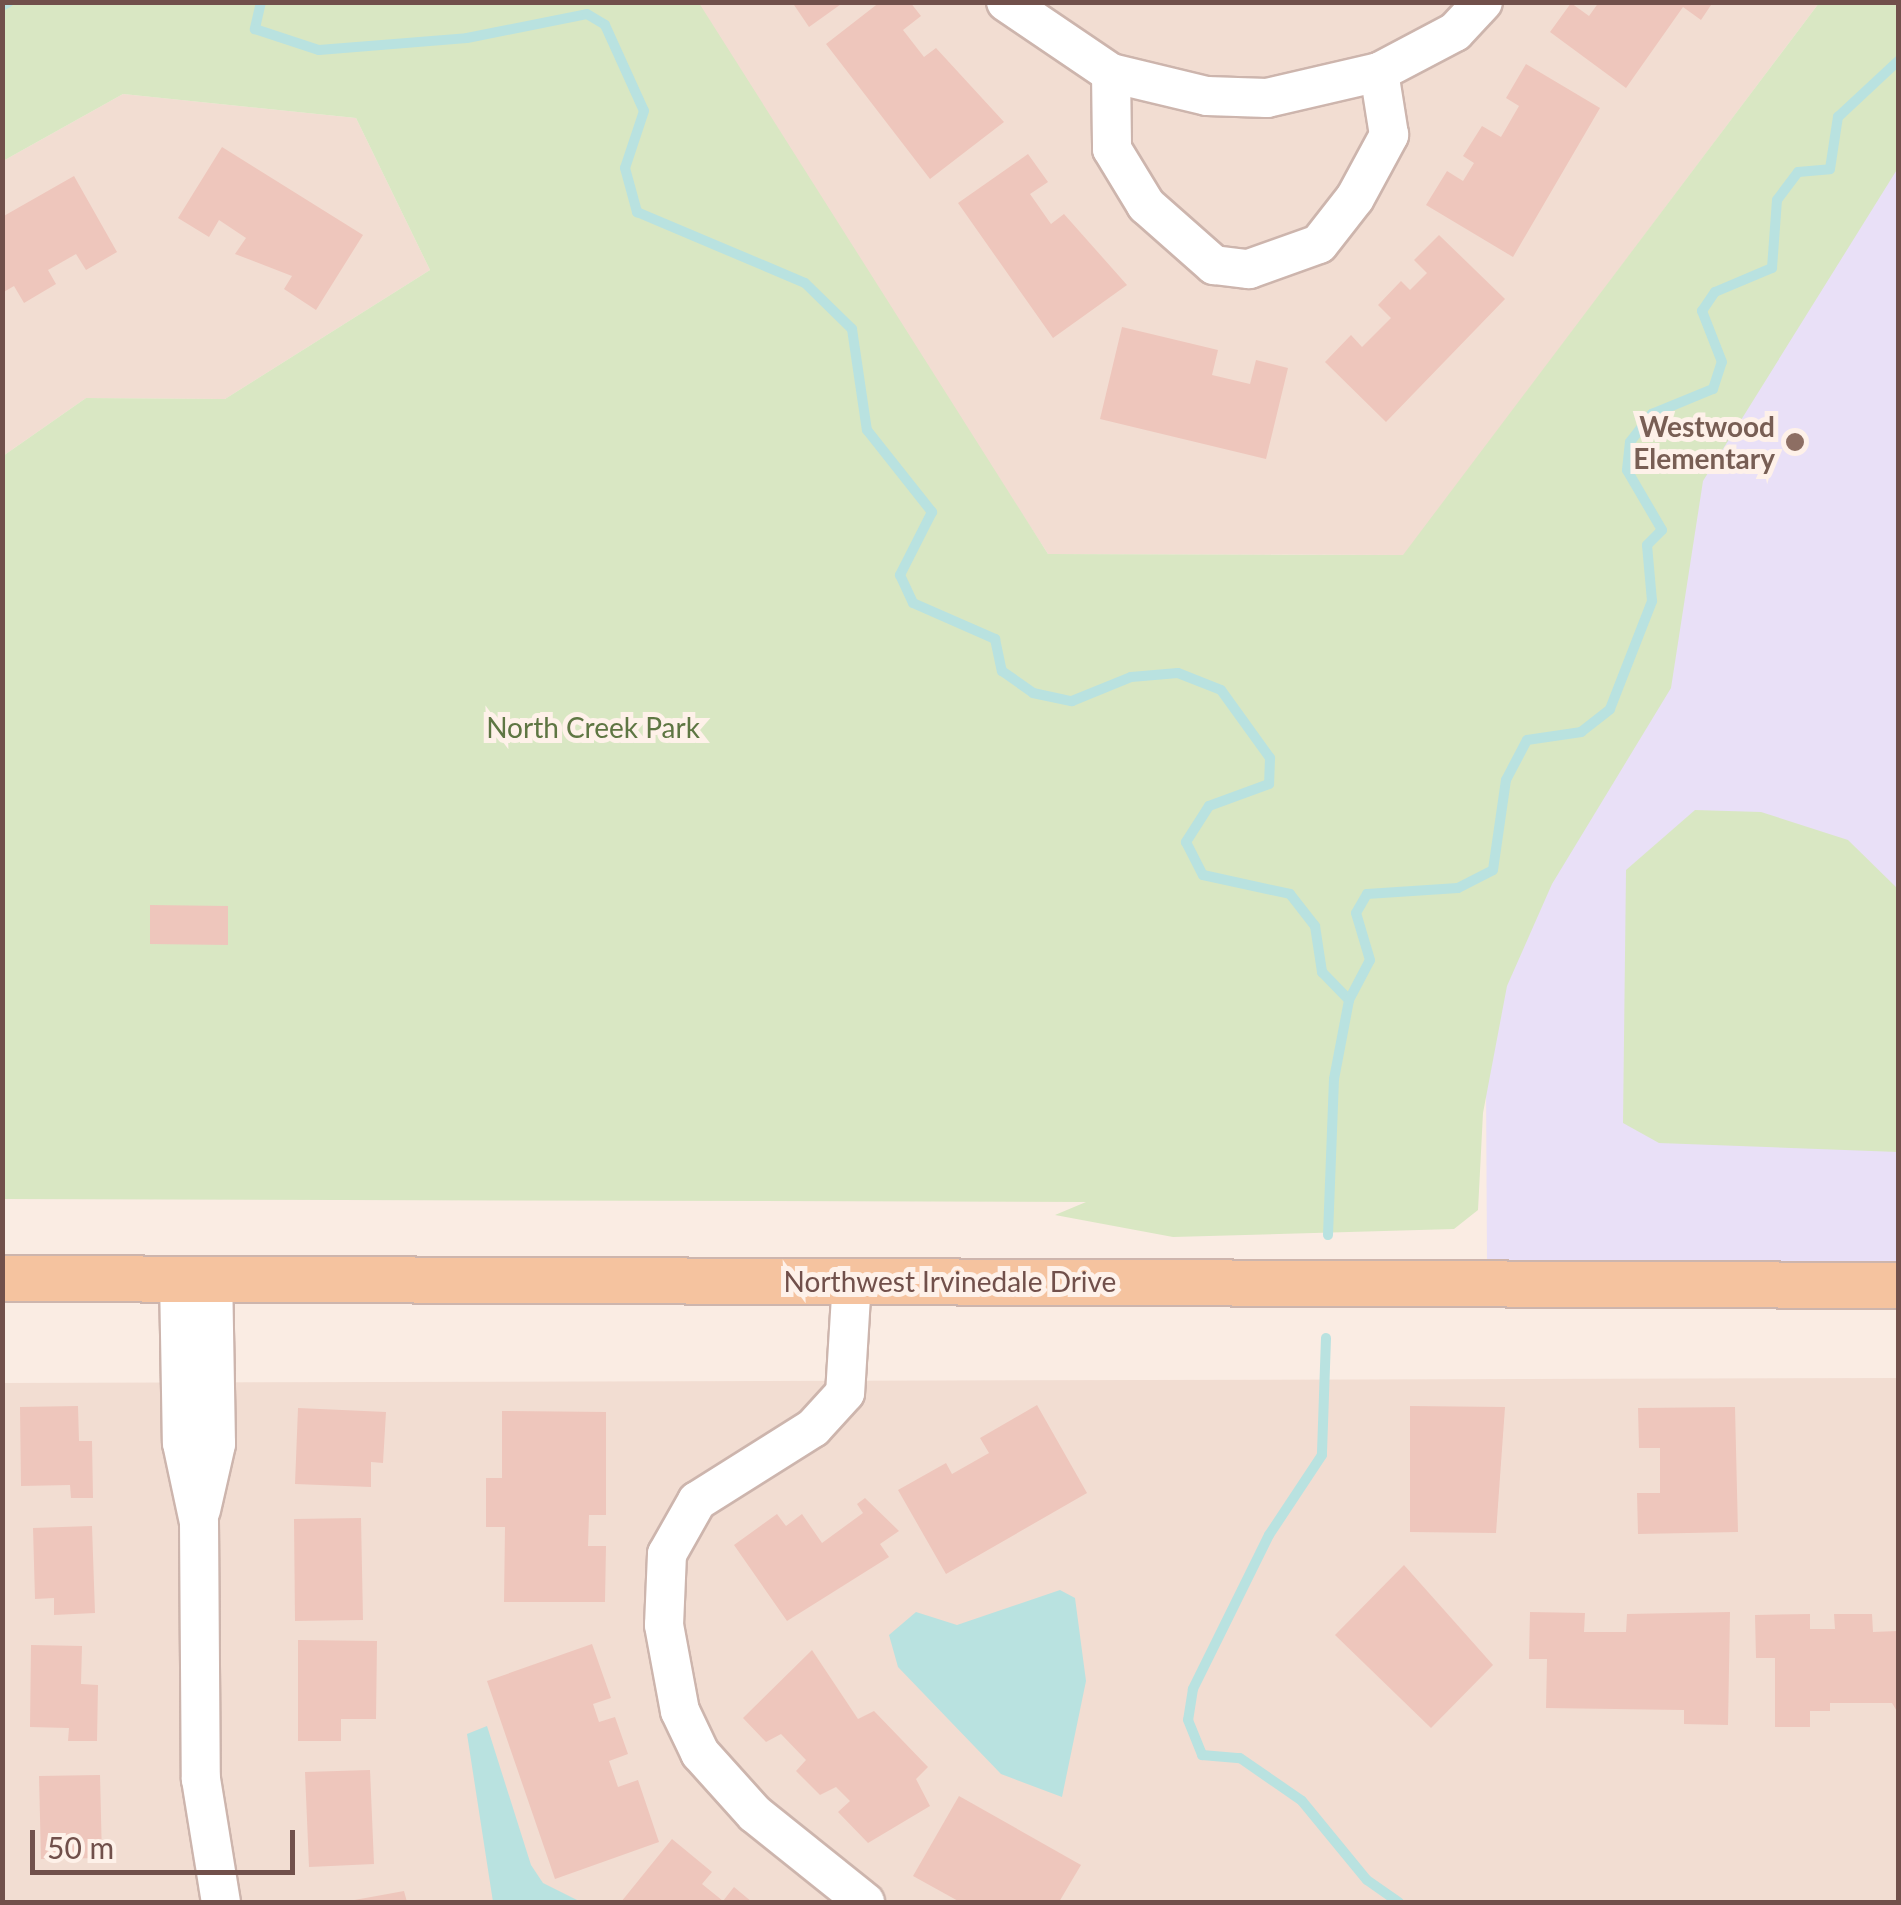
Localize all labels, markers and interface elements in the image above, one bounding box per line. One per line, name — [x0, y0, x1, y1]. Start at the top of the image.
place label: Westwood Elementary — [1633, 409, 1775, 475]
marker: Westwood Elementary — [1784, 431, 1806, 453]
park label: North Creek Park — [486, 710, 700, 744]
street label: Northwest Irvinedale Drive — [784, 1264, 1116, 1298]
scale bar — [35, 1810, 300, 1872]
text: 50 m — [47, 1829, 114, 1865]

